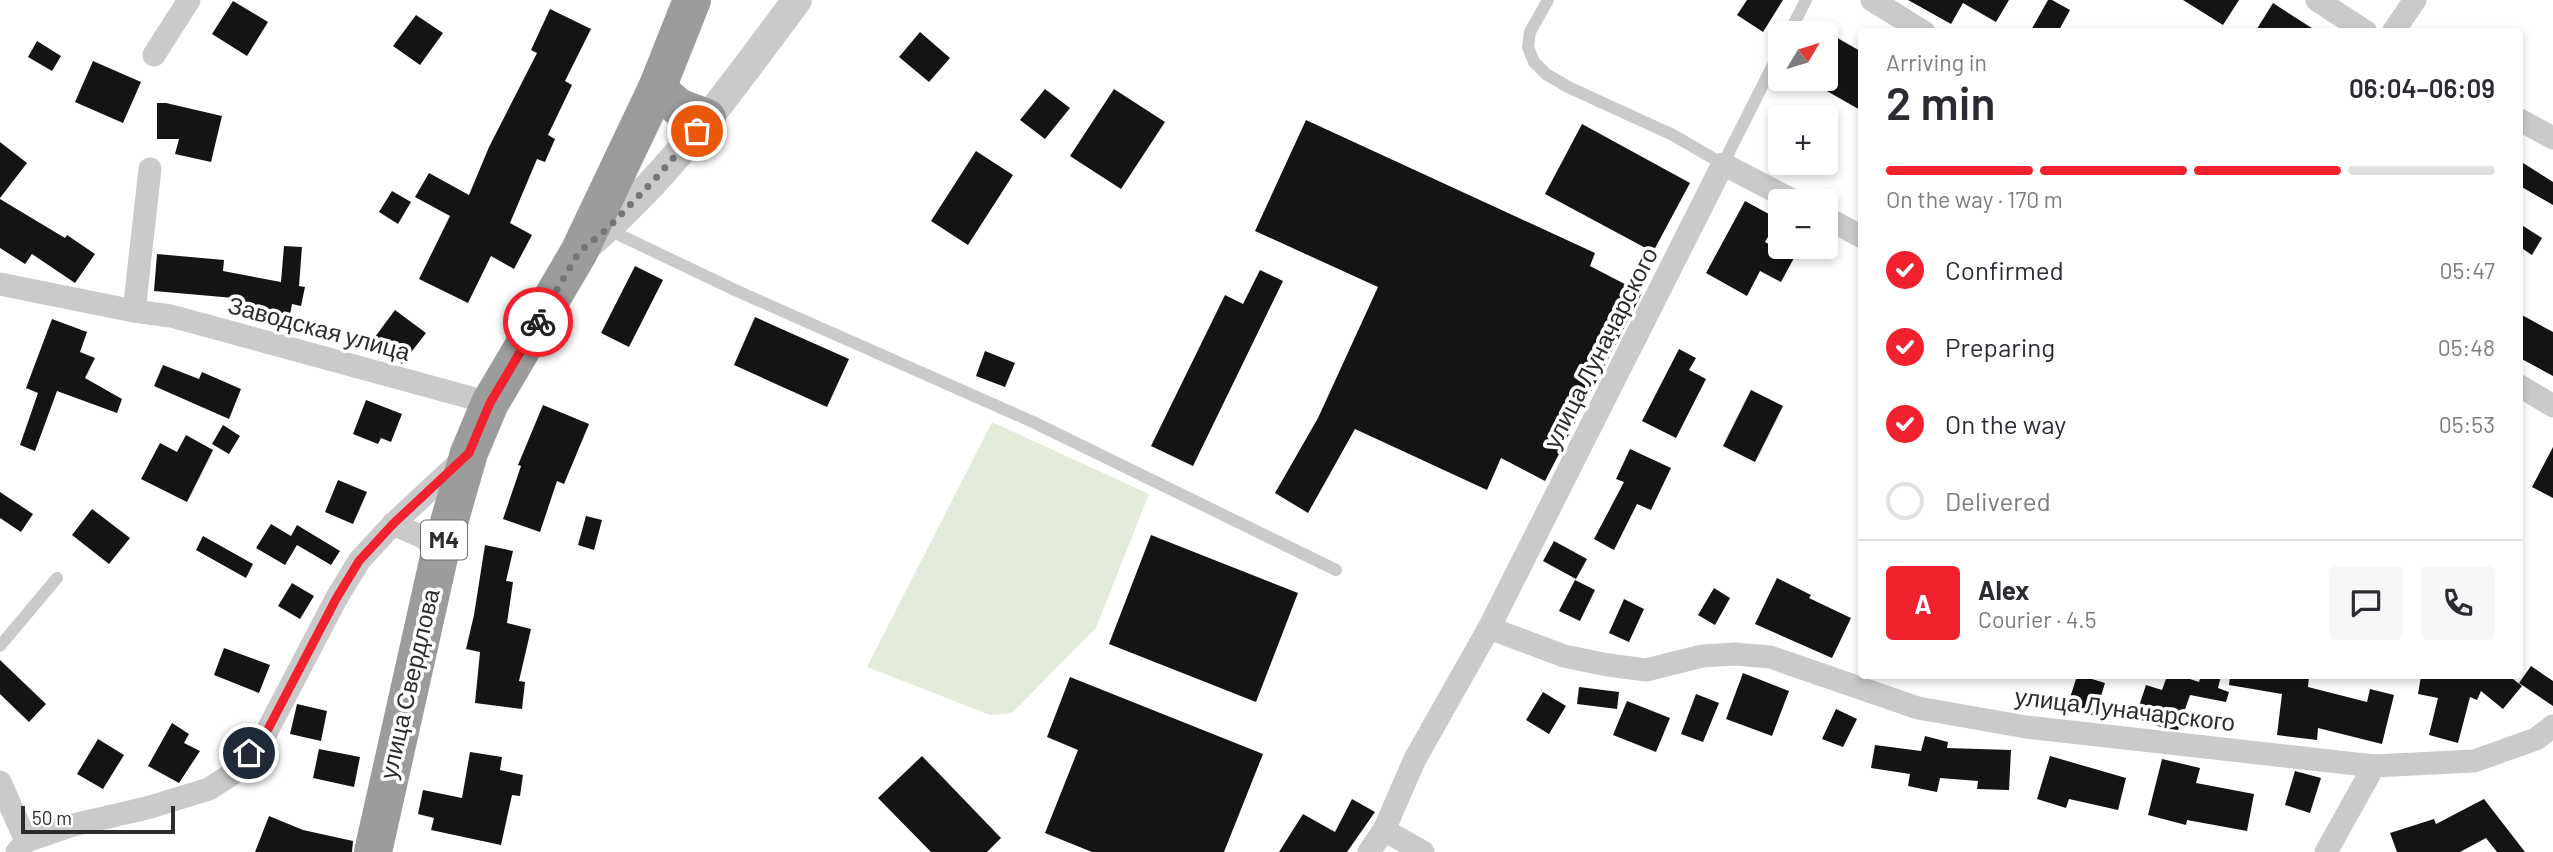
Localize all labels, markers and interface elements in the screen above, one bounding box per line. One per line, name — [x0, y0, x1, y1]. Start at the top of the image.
north arrow — [1768, 21, 1838, 91]
map controls — [1768, 21, 1838, 259]
text: Arriving in — [1886, 48, 1987, 76]
text: 06:04–06:09 — [2349, 72, 2495, 103]
text: 2 min — [1886, 74, 1995, 129]
pin — [667, 101, 727, 161]
button: + — [1768, 105, 1838, 175]
icon: bag — [678, 112, 716, 150]
text: On the way · 170 m — [1886, 185, 2063, 213]
button: − — [1768, 189, 1838, 259]
street label: улица Луначарского — [1536, 242, 1663, 453]
icon: check — [1886, 251, 1924, 289]
text: Confirmed — [1945, 254, 2064, 285]
text: 05:47 — [2440, 256, 2495, 284]
courier — [503, 287, 573, 357]
street label: Заводская улица — [225, 289, 414, 366]
icon: bike — [519, 303, 557, 341]
icon: check — [1886, 328, 1924, 366]
text: Preparing — [1945, 331, 2055, 362]
text: 05:48 — [2438, 333, 2495, 361]
icon: check — [1886, 405, 1924, 443]
text: On the way — [1945, 408, 2066, 439]
text: 05:53 — [2439, 410, 2495, 438]
text: Delivered — [1945, 485, 2051, 516]
road number: M4 — [421, 520, 467, 560]
button: chat — [2329, 566, 2403, 640]
button: phone — [2421, 566, 2495, 640]
text: Alex — [1978, 574, 2029, 605]
street label: улица Свердлова — [373, 585, 445, 782]
text: A — [1914, 588, 1932, 619]
text: Courier · 4.5 — [1978, 605, 2097, 633]
street label: улица Луначарского — [2013, 681, 2237, 736]
pin — [219, 723, 279, 783]
icon: home — [230, 734, 268, 772]
scale bar — [21, 803, 175, 835]
text: 50 m — [32, 806, 72, 829]

